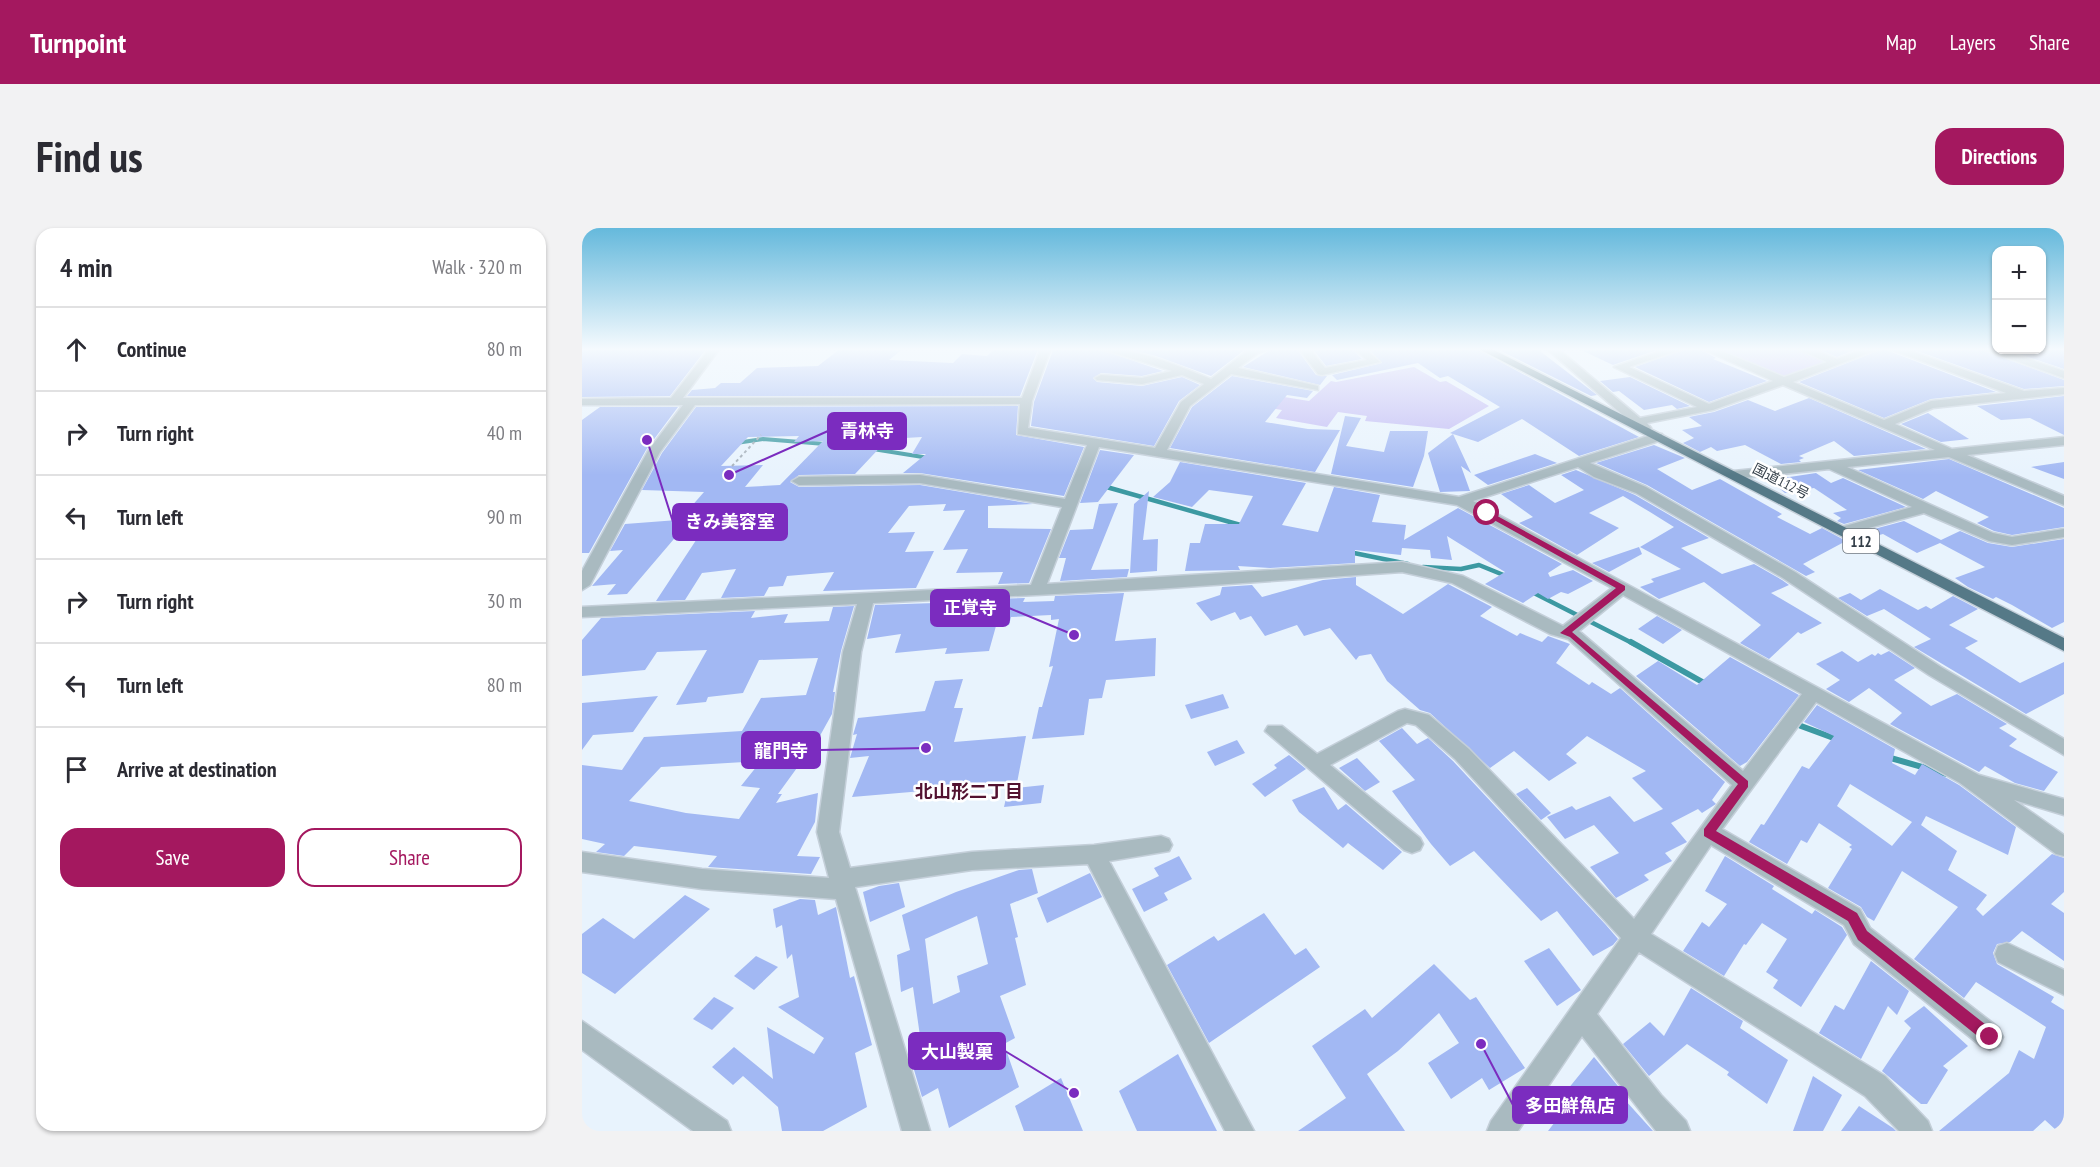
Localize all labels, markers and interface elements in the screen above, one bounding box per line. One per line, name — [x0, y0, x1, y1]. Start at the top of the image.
text: Turnpoint — [30, 24, 126, 61]
text: Map — [1886, 29, 1917, 56]
text: Layers — [1950, 29, 1996, 56]
text: Share — [2029, 29, 2070, 56]
button: Directions — [1935, 128, 2064, 185]
text: Find us — [36, 129, 143, 184]
map controls — [1992, 246, 2046, 354]
button: + — [1992, 246, 2046, 300]
text: 4 min — [60, 251, 113, 284]
text: Walk · 320 m — [432, 254, 522, 280]
button: − — [1992, 300, 2046, 354]
icon: ahead — [60, 333, 93, 366]
text: Continue — [117, 335, 187, 363]
text: 80 m — [487, 336, 522, 362]
callout: 青林寺 — [828, 413, 906, 449]
icon: right — [60, 417, 93, 450]
text: Turn right — [117, 419, 194, 447]
text: 青林寺 — [840, 419, 894, 442]
text: 40 m — [487, 420, 522, 446]
street label: 国道112号 — [1750, 459, 1812, 503]
route start — [1473, 499, 1499, 525]
icon: left — [60, 501, 93, 534]
text: Turn left — [117, 503, 183, 531]
text: 90 m — [487, 504, 522, 530]
callout: きみ美容室 — [673, 504, 787, 540]
text: きみ美容室 — [685, 510, 775, 533]
road number: 112 — [1843, 529, 1879, 553]
icon: right — [60, 585, 93, 618]
text: Turn right — [117, 587, 194, 615]
text: 30 m — [487, 588, 522, 614]
callout: 正覚寺 — [931, 590, 1009, 626]
text: 正覚寺 — [943, 596, 997, 619]
icon: left — [60, 669, 93, 702]
text: Turn left — [117, 671, 183, 699]
text: 80 m — [487, 672, 522, 698]
callout: 龍門寺 — [742, 732, 820, 768]
text: 龍門寺 — [754, 739, 808, 762]
icon: arrive — [60, 753, 93, 786]
text: Arrive at destination — [117, 755, 277, 783]
district label: 北山形二丁目 — [915, 780, 1023, 803]
button: Save — [60, 828, 285, 887]
button: Share — [297, 828, 522, 887]
route end — [1976, 1023, 2002, 1049]
callout: 大山製菓 — [909, 1033, 1005, 1069]
text: 大山製菓 — [921, 1040, 993, 1063]
callout: 多田鮮魚店 — [1513, 1087, 1627, 1123]
text: 多田鮮魚店 — [1525, 1094, 1615, 1117]

